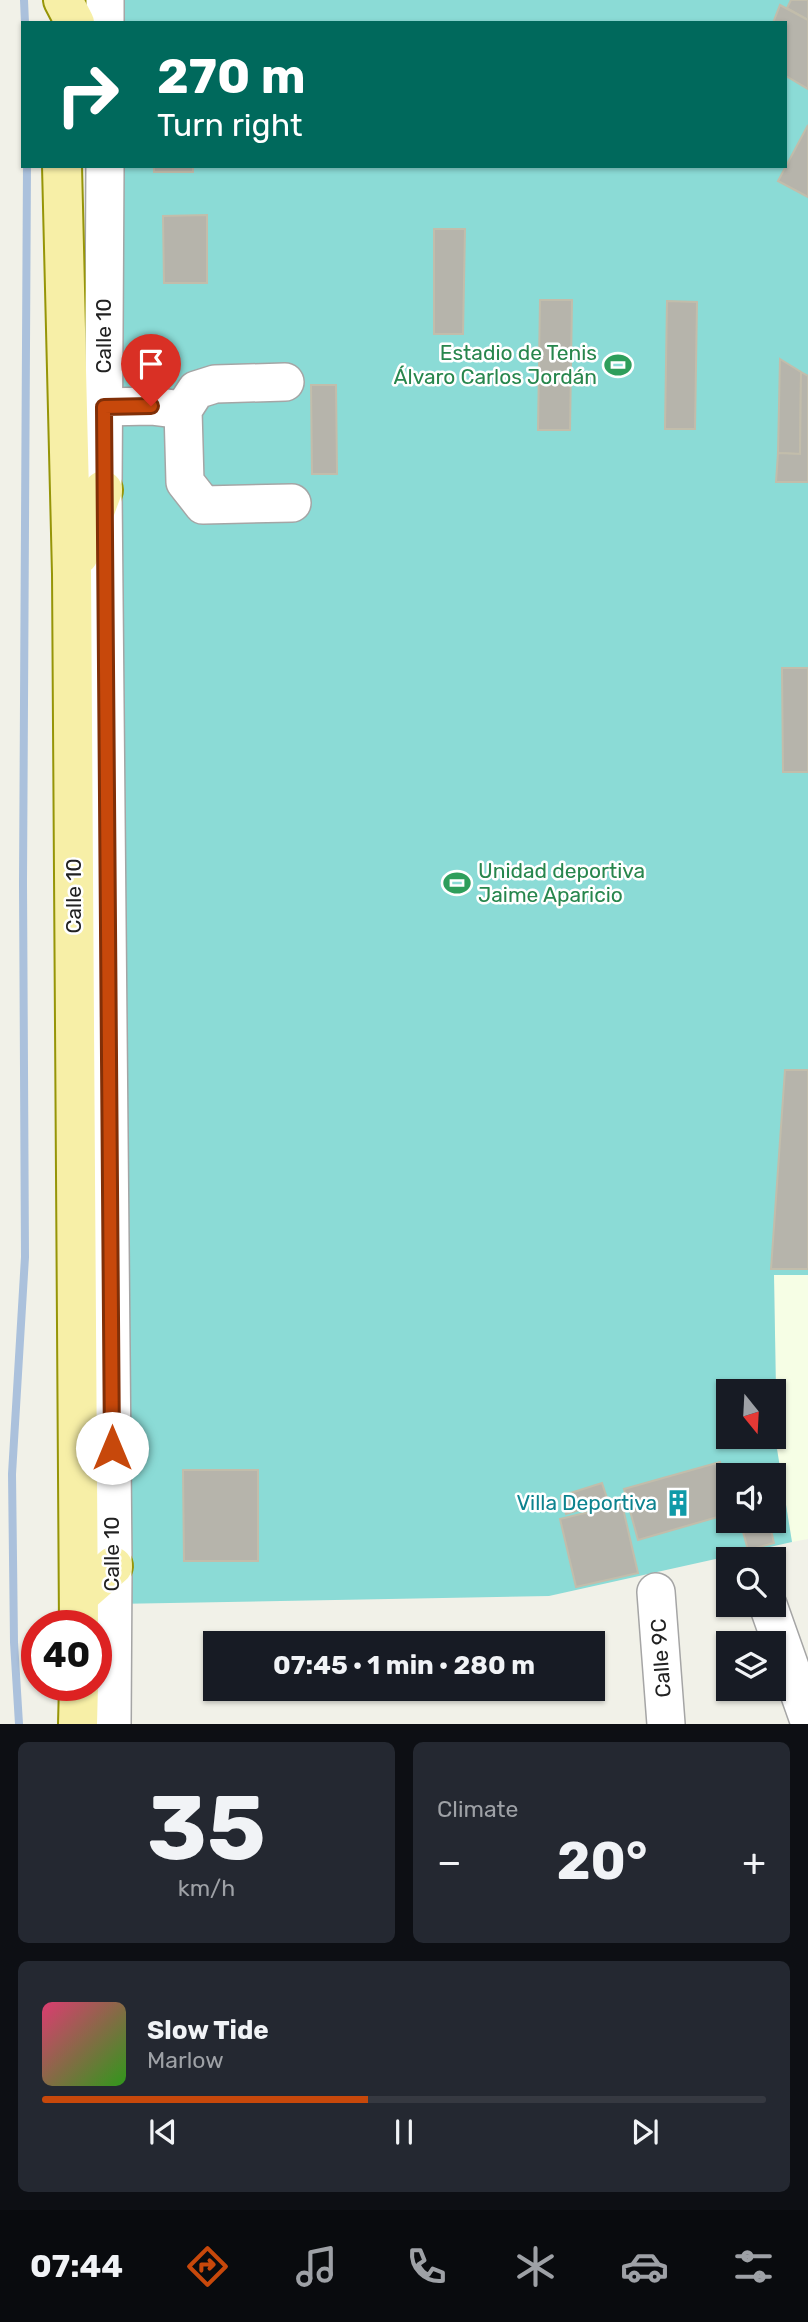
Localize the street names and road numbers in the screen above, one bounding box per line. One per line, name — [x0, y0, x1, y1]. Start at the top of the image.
street label: Calle 10 — [91, 298, 116, 374]
street label: Calle 10 — [61, 858, 86, 934]
street label: Calle 10 — [99, 1516, 124, 1592]
street label: Calle 9C — [645, 1618, 676, 1698]

